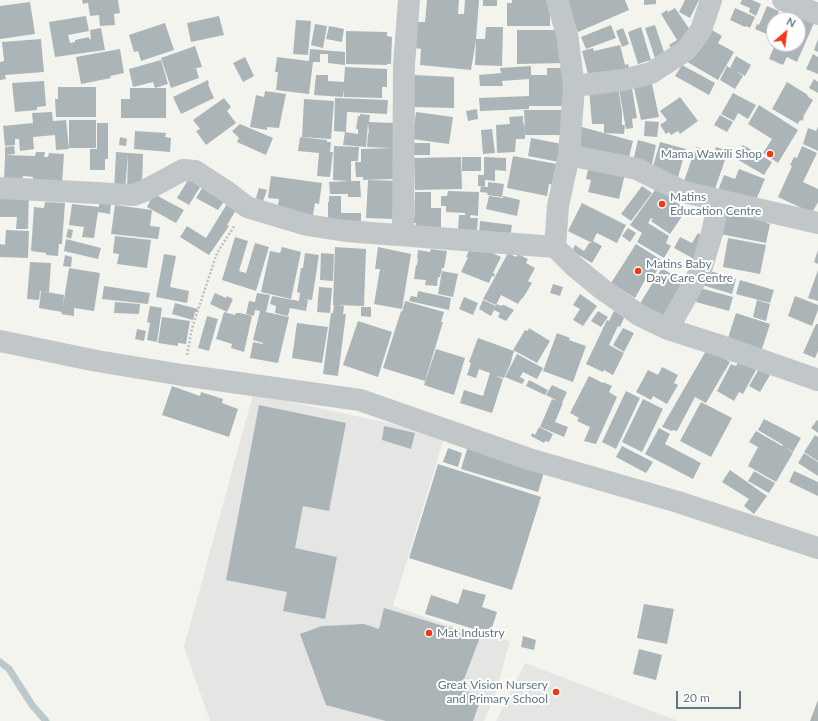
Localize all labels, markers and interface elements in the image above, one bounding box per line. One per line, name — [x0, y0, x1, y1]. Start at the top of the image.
north arrow — [766, 12, 806, 52]
text: N — [785, 14, 798, 30]
place label: Mama Wawili Shop — [661, 147, 762, 161]
marker: Mama Wawili Shop — [765, 149, 775, 159]
place label: Matins Education Centre — [670, 190, 761, 218]
marker: Matins Education Centre — [657, 199, 667, 209]
place label: Matins Baby Day Care Centre — [646, 257, 733, 285]
marker: Matins Baby Day Care Centre — [633, 266, 643, 276]
place label: Mat Industry — [437, 626, 505, 640]
marker: Mat Industry — [424, 628, 434, 638]
place label: Great Vision Nursery and Primary School — [438, 678, 548, 706]
scale bar — [678, 683, 743, 709]
marker: Great Vision Nursery and Primary School — [551, 687, 561, 697]
text: 20 m — [683, 690, 710, 705]

